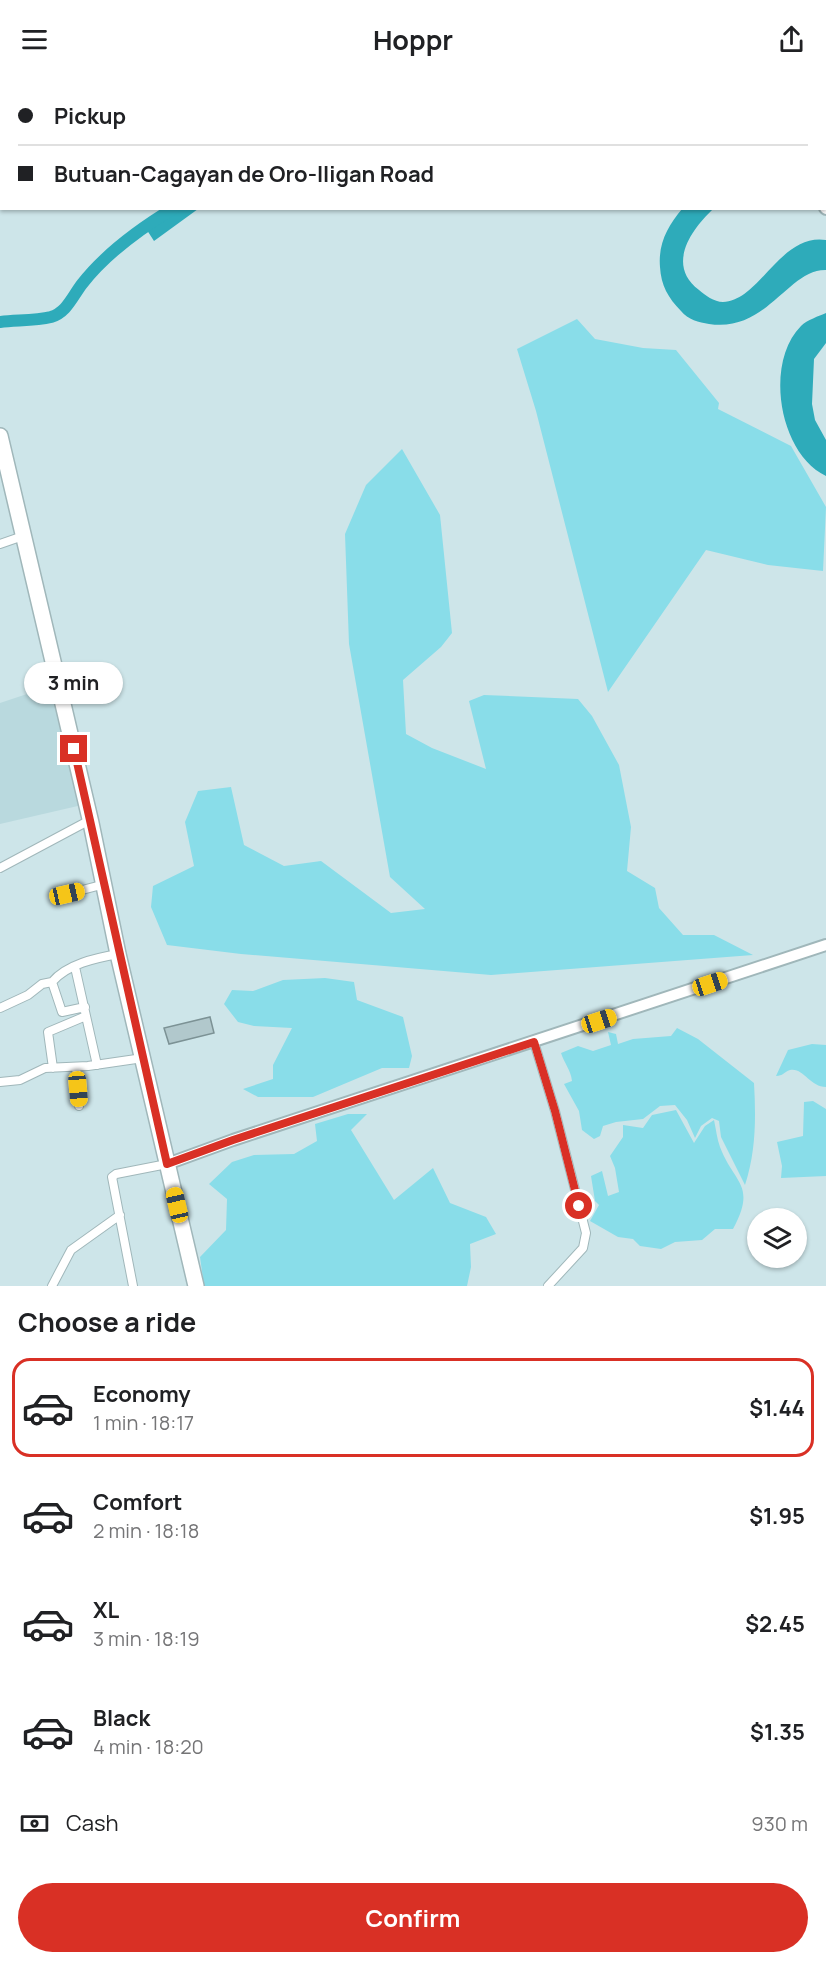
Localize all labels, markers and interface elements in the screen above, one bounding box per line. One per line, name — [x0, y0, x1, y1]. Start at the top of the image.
text: Hoppr — [373, 21, 453, 58]
icon: menu — [18, 23, 51, 56]
icon: share — [775, 23, 808, 56]
text: Pickup — [54, 101, 126, 131]
text: Butuan-Cagayan de Oro-Iligan Road — [54, 159, 434, 189]
callout: 3 min — [25, 662, 124, 704]
text: 3 min — [48, 669, 99, 696]
route end — [60, 735, 87, 762]
car — [47, 881, 87, 907]
car — [690, 970, 730, 998]
car — [579, 1007, 619, 1035]
car — [67, 1070, 89, 1108]
car — [164, 1185, 190, 1225]
route start — [565, 1192, 592, 1219]
map controls — [747, 1208, 807, 1268]
button: layers — [747, 1208, 807, 1268]
text: Choose a ride — [18, 1303, 196, 1340]
text: Economy — [93, 1379, 191, 1409]
icon: car — [21, 1381, 75, 1435]
text: $1.44 — [749, 1393, 805, 1423]
text: 1 min · 18:17 — [93, 1409, 194, 1436]
text: Comfort — [93, 1487, 182, 1517]
icon: car — [21, 1489, 75, 1543]
text: $1.95 — [749, 1501, 805, 1531]
text: 2 min · 18:18 — [93, 1517, 199, 1544]
text: XL — [93, 1595, 119, 1625]
icon: car — [21, 1597, 75, 1651]
text: $2.45 — [745, 1609, 805, 1639]
text: 3 min · 18:19 — [93, 1625, 200, 1652]
text: Black — [93, 1703, 150, 1733]
icon: car — [21, 1705, 75, 1759]
text: $1.35 — [750, 1717, 805, 1747]
text: 4 min · 18:20 — [93, 1733, 204, 1760]
icon: cash — [18, 1807, 51, 1840]
text: Cash — [66, 1808, 119, 1838]
text: 930 m — [751, 1810, 808, 1837]
button: Confirm — [18, 1883, 808, 1952]

